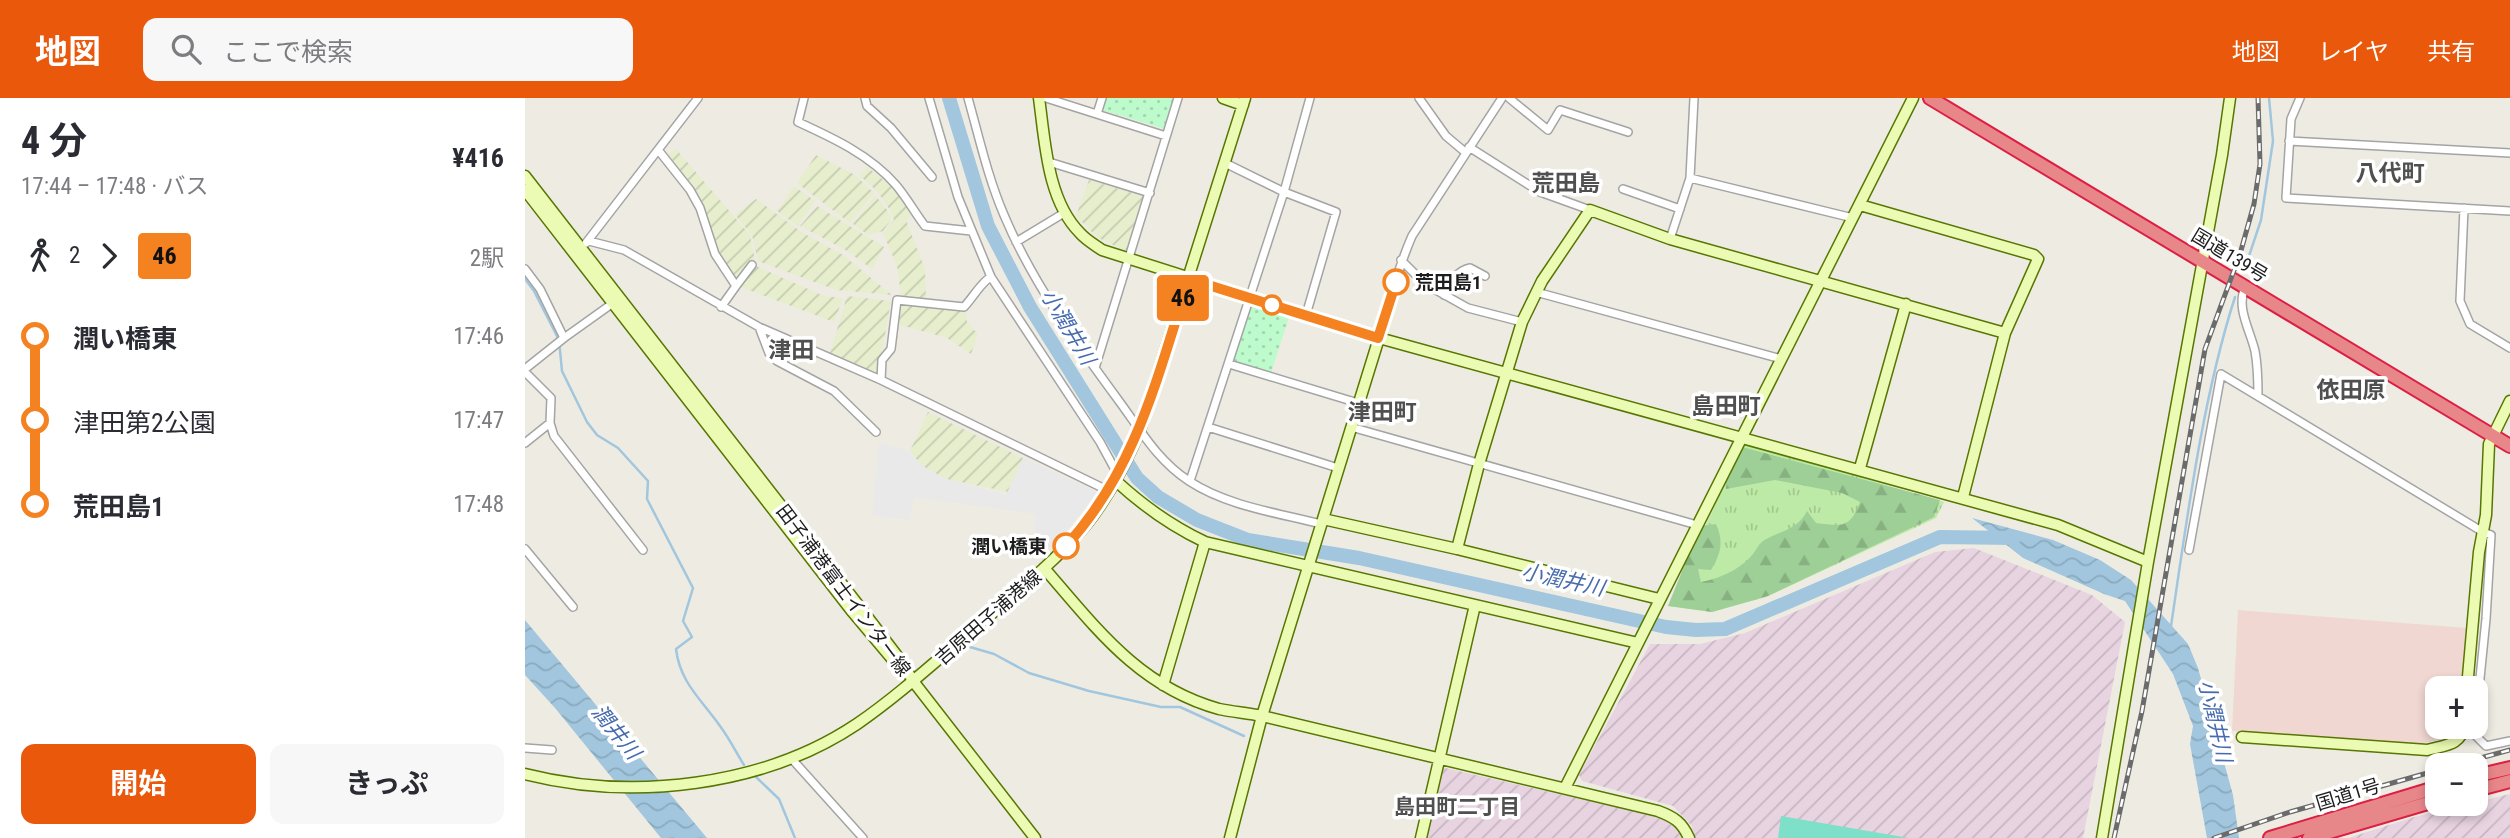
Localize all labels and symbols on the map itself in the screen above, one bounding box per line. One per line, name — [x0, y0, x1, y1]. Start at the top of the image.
district label: 八代町 — [2356, 160, 2425, 187]
district label: 荒田島 — [1532, 170, 1601, 197]
street label: 国道139号 — [2187, 224, 2272, 287]
marker: 荒田島1 — [1383, 269, 1409, 295]
place label: 荒田島1 — [1415, 271, 1482, 294]
line badge: 46 — [1151, 275, 1215, 321]
water label: 小潤井川 — [1036, 285, 1101, 371]
unlabelled marker — [1262, 295, 1282, 315]
district label: 津田 — [768, 337, 814, 364]
district label: 依田原 — [2317, 377, 2386, 404]
district label: 島田町 — [1692, 393, 1761, 420]
district label: 津田町 — [1348, 399, 1417, 426]
street label: 田子浦港富士インター線 — [772, 500, 916, 681]
marker: 潤い橋東 — [1053, 533, 1079, 559]
place label: 潤い橋東 — [971, 535, 1047, 558]
water label: 小潤井川 — [1519, 560, 1609, 601]
street label: 吉原田子浦港線 — [931, 565, 1046, 670]
water label: 小潤井川 — [2194, 677, 2237, 767]
water label: 潤井川 — [587, 700, 646, 766]
street label: 国道1号 — [2313, 774, 2383, 815]
district label: 島田町二丁目 — [1394, 795, 1520, 819]

